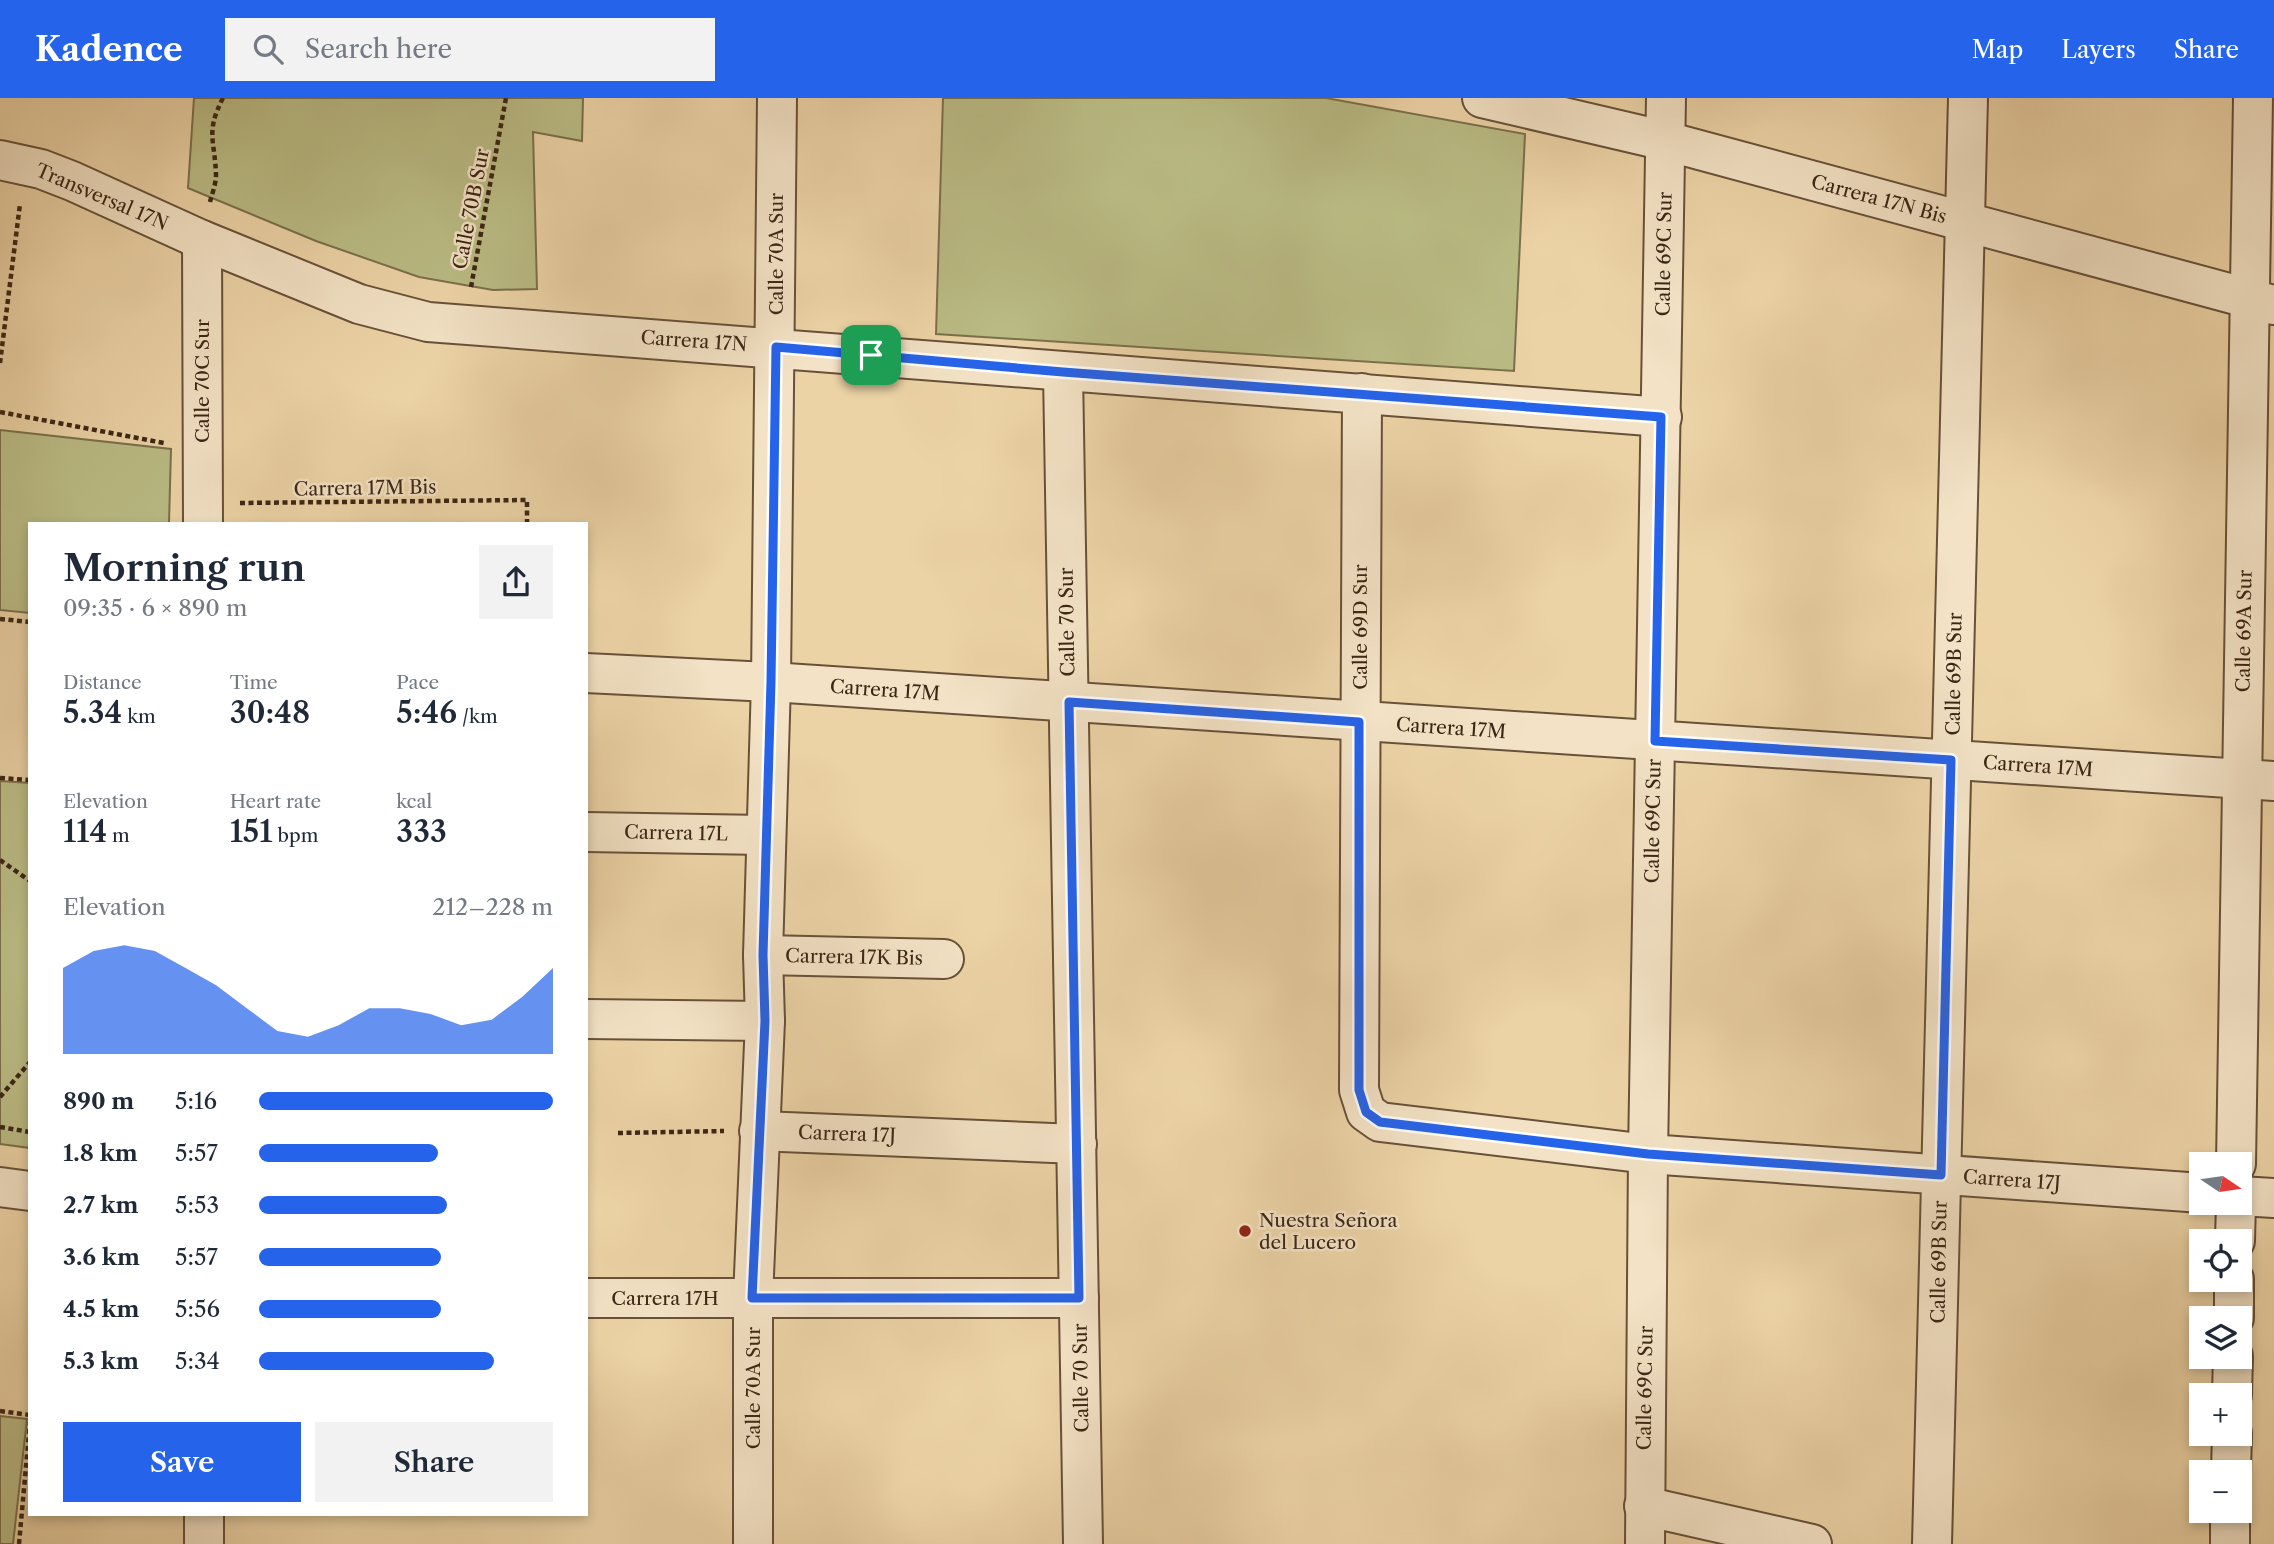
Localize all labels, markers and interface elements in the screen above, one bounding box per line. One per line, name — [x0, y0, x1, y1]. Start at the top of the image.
search box — [225, 18, 715, 81]
text: Kadence — [35, 29, 183, 70]
icon: search — [249, 30, 287, 68]
text: Search here — [305, 33, 452, 65]
text: Map — [1972, 35, 2023, 64]
text: Layers — [2061, 35, 2136, 64]
text: Share — [2174, 35, 2239, 64]
street label: Calle 70B Sur — [448, 147, 494, 271]
street label: Transversal 17N — [32, 159, 172, 235]
street label: Carrera 17N Bis — [1809, 170, 1949, 228]
street label: Calle 69C Sur — [1651, 191, 1677, 317]
street label: Calle 70A Sur — [765, 193, 788, 315]
street label: Calle 70C Sur — [191, 319, 214, 443]
pin — [841, 325, 901, 385]
street label: Carrera 17N — [640, 326, 748, 356]
icon: arrive — [852, 336, 890, 374]
street label: Carrera 17M Bis — [293, 475, 437, 501]
text: Morning run — [63, 544, 306, 591]
button: share — [479, 545, 553, 619]
street label: Calle 69D Sur — [1349, 564, 1372, 690]
street label: Calle 70 Sur — [1055, 567, 1079, 677]
street label: Calle 69A Sur — [2231, 569, 2257, 693]
text: 09:35 · 6 × 890 m — [63, 594, 248, 622]
street label: Calle 69B Sur — [1941, 612, 1967, 736]
text: Distance — [63, 671, 142, 694]
text: Time — [230, 671, 278, 694]
text: Pace — [396, 671, 439, 694]
street label: Carrera 17M — [829, 675, 941, 705]
text: 5.34 — [63, 694, 122, 731]
text: 30:48 — [230, 694, 310, 731]
text: 5:46 — [396, 694, 457, 731]
text: km — [122, 705, 156, 728]
text: /km — [457, 705, 498, 728]
street label: Carrera 17M — [1395, 713, 1507, 743]
street label: Carrera 17M — [1982, 751, 2094, 781]
street label: Calle 69C Sur — [1640, 758, 1666, 884]
text: Elevation — [63, 790, 148, 813]
text: Heart rate — [230, 790, 321, 813]
text: kcal — [396, 790, 432, 813]
text: 114 — [63, 813, 107, 850]
text: 151 — [230, 813, 273, 850]
text: 333 — [396, 813, 447, 850]
street label: Carrera 17L — [624, 821, 729, 845]
text: m — [107, 824, 130, 847]
text: bpm — [273, 824, 318, 847]
text: Elevation — [63, 893, 166, 921]
text: 212–228 m — [432, 893, 553, 921]
street label: Carrera 17K Bis — [785, 944, 923, 970]
text: 890 m — [63, 1087, 134, 1115]
text: 5:16 — [175, 1087, 217, 1115]
street label: Carrera 17J — [798, 1121, 896, 1147]
text: 1.8 km — [63, 1139, 138, 1167]
text: 5:57 — [175, 1139, 218, 1167]
north arrow — [2189, 1152, 2252, 1214]
map controls — [2189, 1152, 2252, 1523]
street label: Carrera 17J — [1962, 1165, 2062, 1195]
text: 2.7 km — [63, 1191, 139, 1219]
text: 5:53 — [175, 1191, 219, 1219]
street label: Calle 69B Sur — [1926, 1200, 1952, 1324]
place label: Nuestra Señora del Lucero — [1259, 1209, 1398, 1254]
marker: Nuestra Señora del Lucero — [1237, 1223, 1253, 1239]
button: locate — [2189, 1229, 2252, 1292]
text: 3.6 km — [63, 1243, 140, 1271]
text: 5:57 — [175, 1243, 218, 1271]
street label: Carrera 17H — [611, 1287, 719, 1310]
text: 4.5 km — [63, 1295, 140, 1323]
text: 5:56 — [175, 1295, 220, 1323]
button: layers — [2189, 1306, 2252, 1369]
street label: Calle 70 Sur — [1069, 1323, 1093, 1433]
street label: Calle 69C Sur — [1632, 1325, 1658, 1451]
street label: Calle 70A Sur — [742, 1327, 765, 1449]
text: 5.3 km — [63, 1347, 139, 1375]
text: 5:34 — [175, 1347, 220, 1375]
button: + — [2189, 1383, 2252, 1446]
button: Save — [63, 1422, 301, 1502]
button: Share — [315, 1422, 553, 1502]
button: − — [2189, 1460, 2252, 1523]

